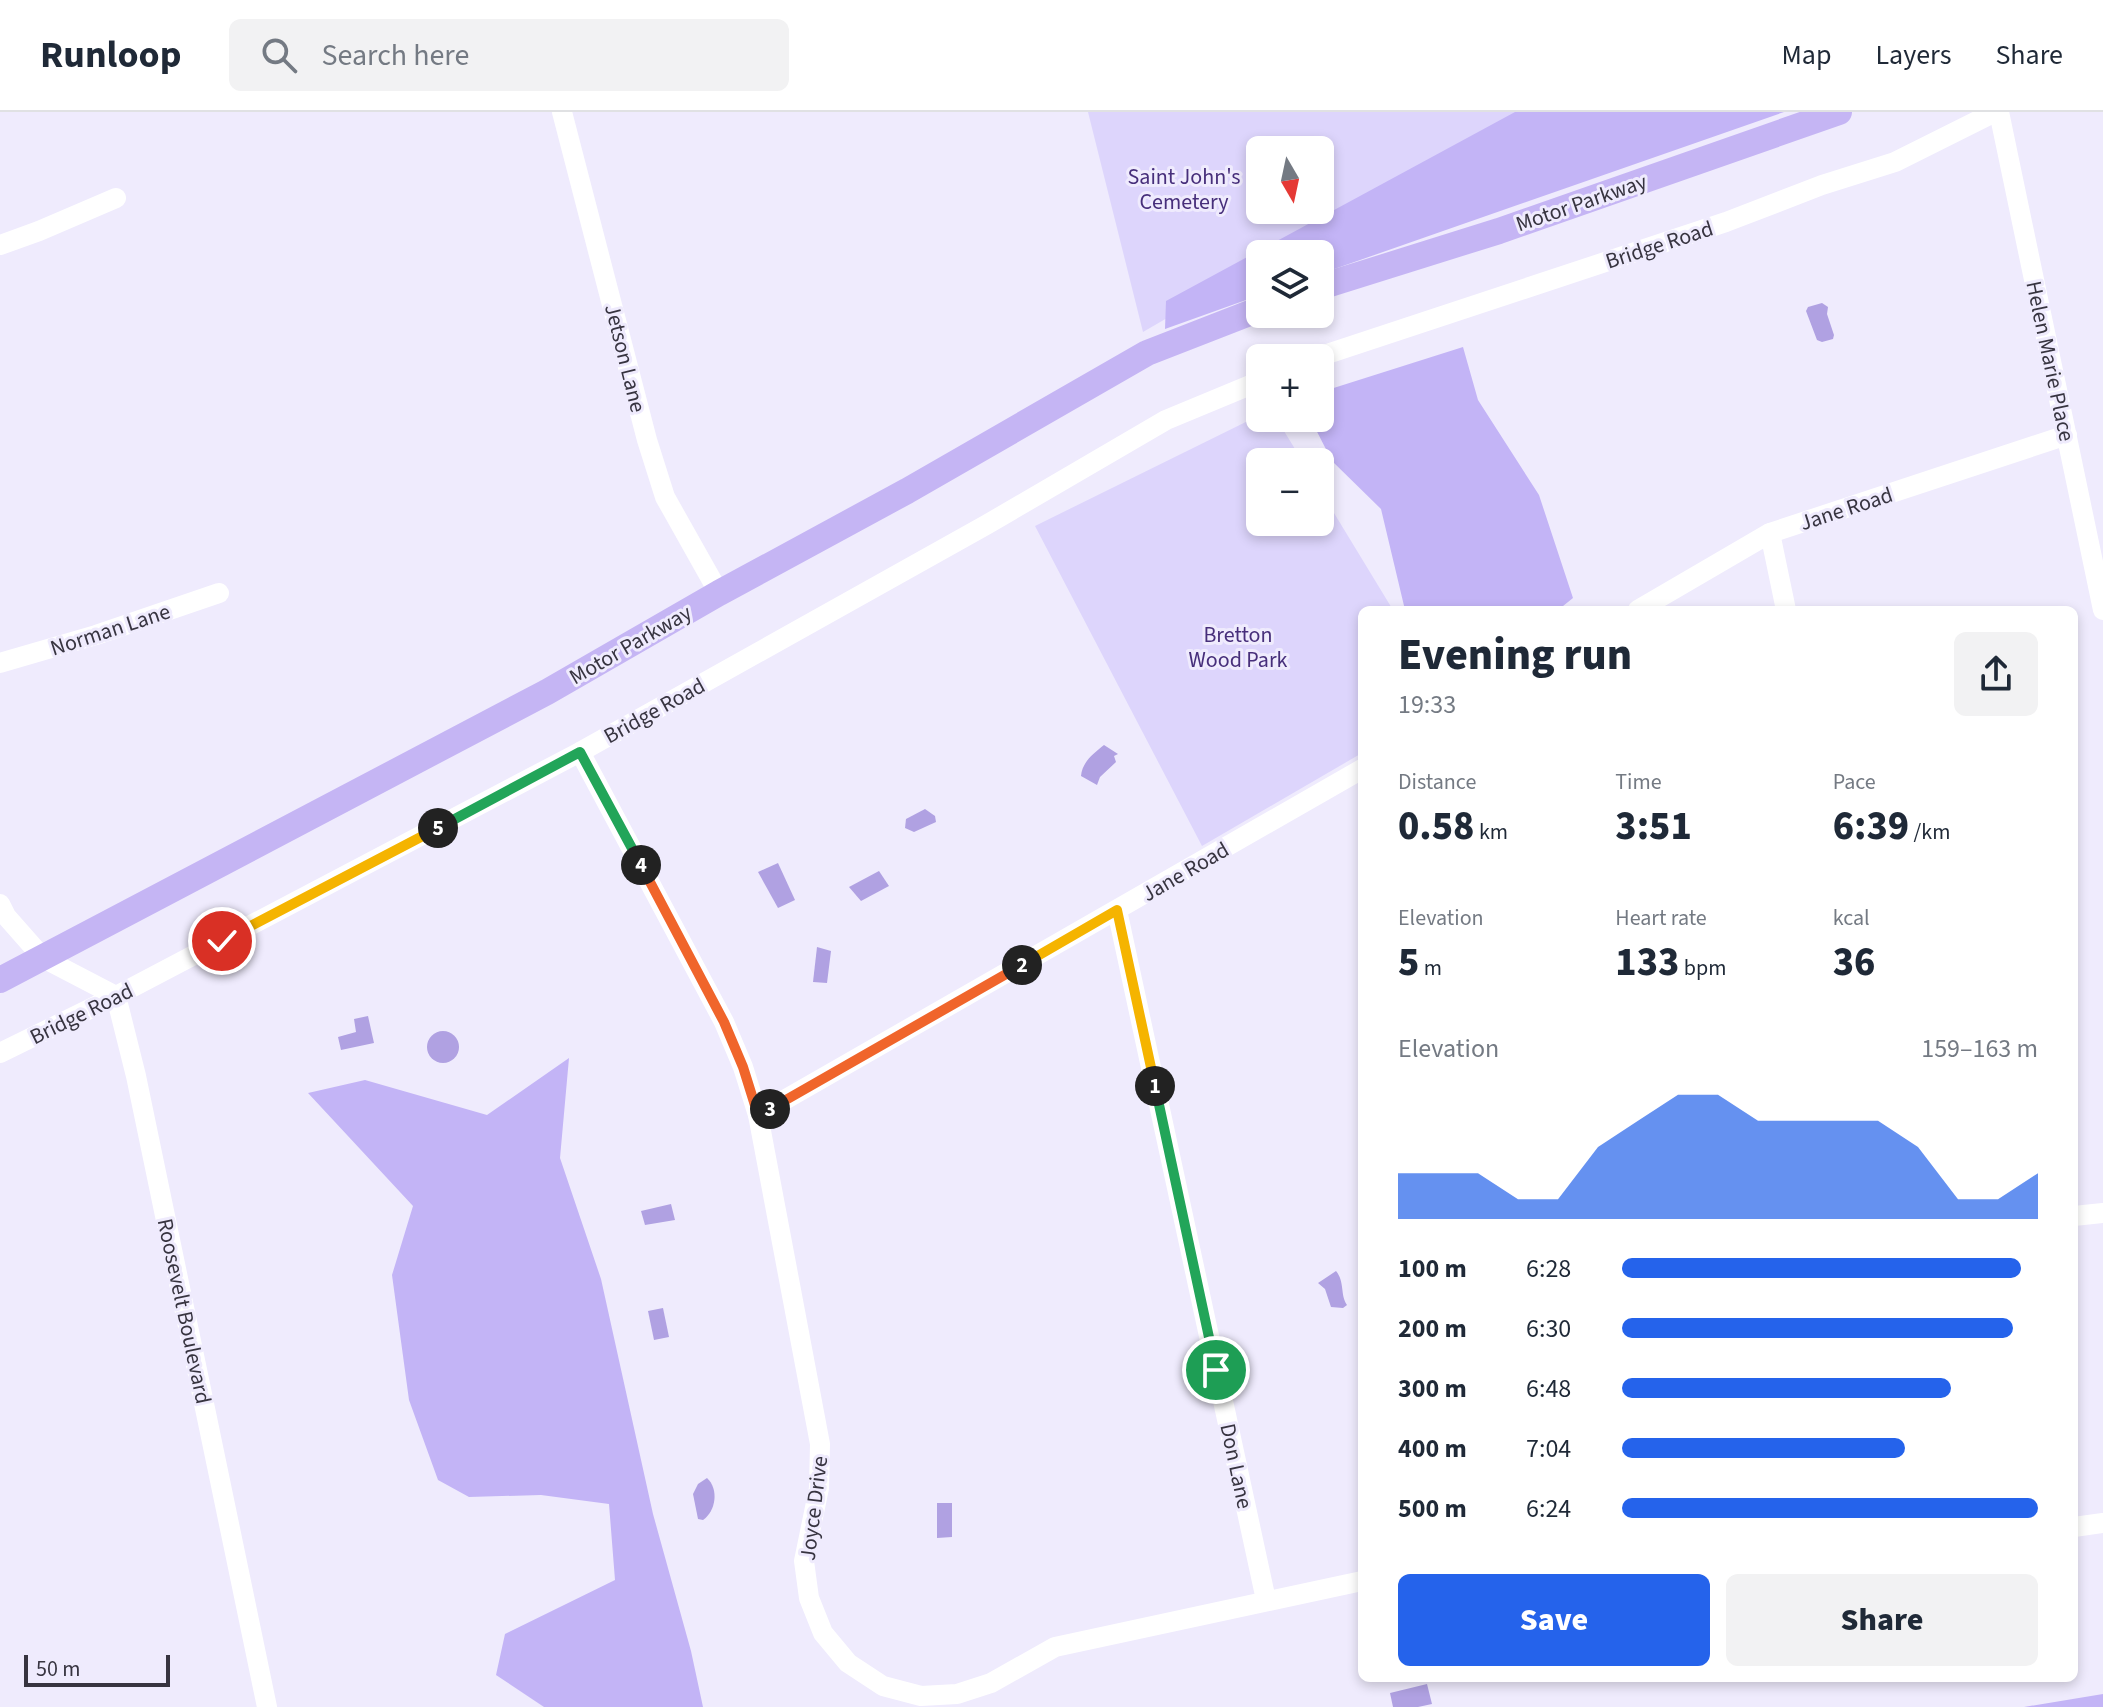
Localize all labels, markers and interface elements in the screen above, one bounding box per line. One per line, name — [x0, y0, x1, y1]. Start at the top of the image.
search box — [229, 19, 789, 91]
text: Runloop — [40, 28, 181, 82]
icon: search — [257, 33, 301, 77]
text: Search here — [321, 34, 469, 77]
text: Map — [1781, 35, 1831, 75]
text: Layers — [1875, 35, 1951, 75]
text: Share — [1995, 35, 2063, 75]
north arrow — [1246, 136, 1334, 224]
map controls — [1246, 136, 1334, 536]
park label: Saint John's Cemetery — [1128, 161, 1240, 218]
street label: Motor Parkway — [1511, 165, 1652, 240]
street label: Bridge Road — [1601, 213, 1717, 277]
button: layers — [1246, 240, 1334, 328]
street label: Helen Marie Place — [2017, 278, 2083, 444]
street label: Jetson Lane — [596, 301, 654, 416]
button: + — [1246, 344, 1334, 432]
button: − — [1246, 448, 1334, 536]
street label: Jane Road — [1796, 479, 1897, 539]
street label: Norman Lane — [46, 596, 174, 664]
street label: Motor Parkway — [563, 596, 698, 693]
park label: Bretton Wood Park — [1189, 619, 1288, 676]
text: Evening run — [1398, 624, 1632, 687]
button: share — [1954, 632, 2038, 716]
street label: Bridge Road — [598, 670, 711, 752]
text: 19:33 — [1398, 686, 1456, 723]
text: Distance — [1398, 766, 1476, 798]
text: Time — [1615, 766, 1662, 798]
text: Pace — [1833, 766, 1876, 798]
text: 0.58 — [1398, 798, 1474, 855]
text: 3:51 — [1615, 798, 1692, 855]
text: 6:39 — [1833, 798, 1909, 855]
pin: 5 — [418, 808, 458, 848]
text: 5 — [432, 812, 444, 844]
text: km — [1474, 816, 1508, 848]
text: /km — [1909, 816, 1950, 848]
street label: Jane Road — [1136, 834, 1235, 910]
pin: 4 — [621, 845, 661, 885]
text: 4 — [635, 849, 647, 881]
text: Elevation — [1398, 902, 1484, 934]
text: Heart rate — [1615, 902, 1707, 934]
text: kcal — [1833, 902, 1870, 934]
pin — [188, 907, 256, 975]
icon: check — [200, 919, 244, 963]
text: 5 — [1398, 934, 1419, 991]
text: 133 — [1615, 934, 1679, 991]
text: 36 — [1833, 934, 1875, 991]
pin: 2 — [1002, 945, 1042, 985]
text: 2 — [1016, 949, 1028, 981]
text: m — [1419, 952, 1442, 984]
text: bpm — [1679, 952, 1726, 984]
street label: Bridge Road — [24, 975, 139, 1053]
text: Elevation — [1398, 1030, 1499, 1067]
text: 159–163 m — [1921, 1030, 2038, 1067]
pin: 1 — [1135, 1066, 1175, 1106]
text: 1 — [1149, 1070, 1161, 1102]
pin: 3 — [750, 1089, 790, 1129]
text: 3 — [764, 1093, 776, 1125]
street label: Roosevelt Boulevard — [149, 1215, 219, 1407]
text: 100 m — [1398, 1250, 1467, 1287]
text: 6:28 — [1526, 1250, 1571, 1287]
text: 200 m — [1398, 1310, 1467, 1347]
text: 6:30 — [1526, 1310, 1571, 1347]
pin — [1182, 1336, 1250, 1404]
icon: arrive — [1194, 1348, 1238, 1392]
text: 300 m — [1398, 1370, 1467, 1407]
text: 6:48 — [1526, 1370, 1571, 1407]
street label: Don Lane — [1211, 1421, 1261, 1512]
text: 400 m — [1398, 1430, 1467, 1467]
text: 7:04 — [1526, 1430, 1571, 1467]
street label: Joyce Drive — [792, 1454, 836, 1562]
text: 500 m — [1398, 1490, 1467, 1527]
text: 6:24 — [1526, 1490, 1571, 1527]
button: Save — [1398, 1574, 1710, 1666]
button: Share — [1726, 1574, 2038, 1666]
scale bar — [24, 1651, 170, 1687]
text: 50 m — [36, 1653, 81, 1685]

